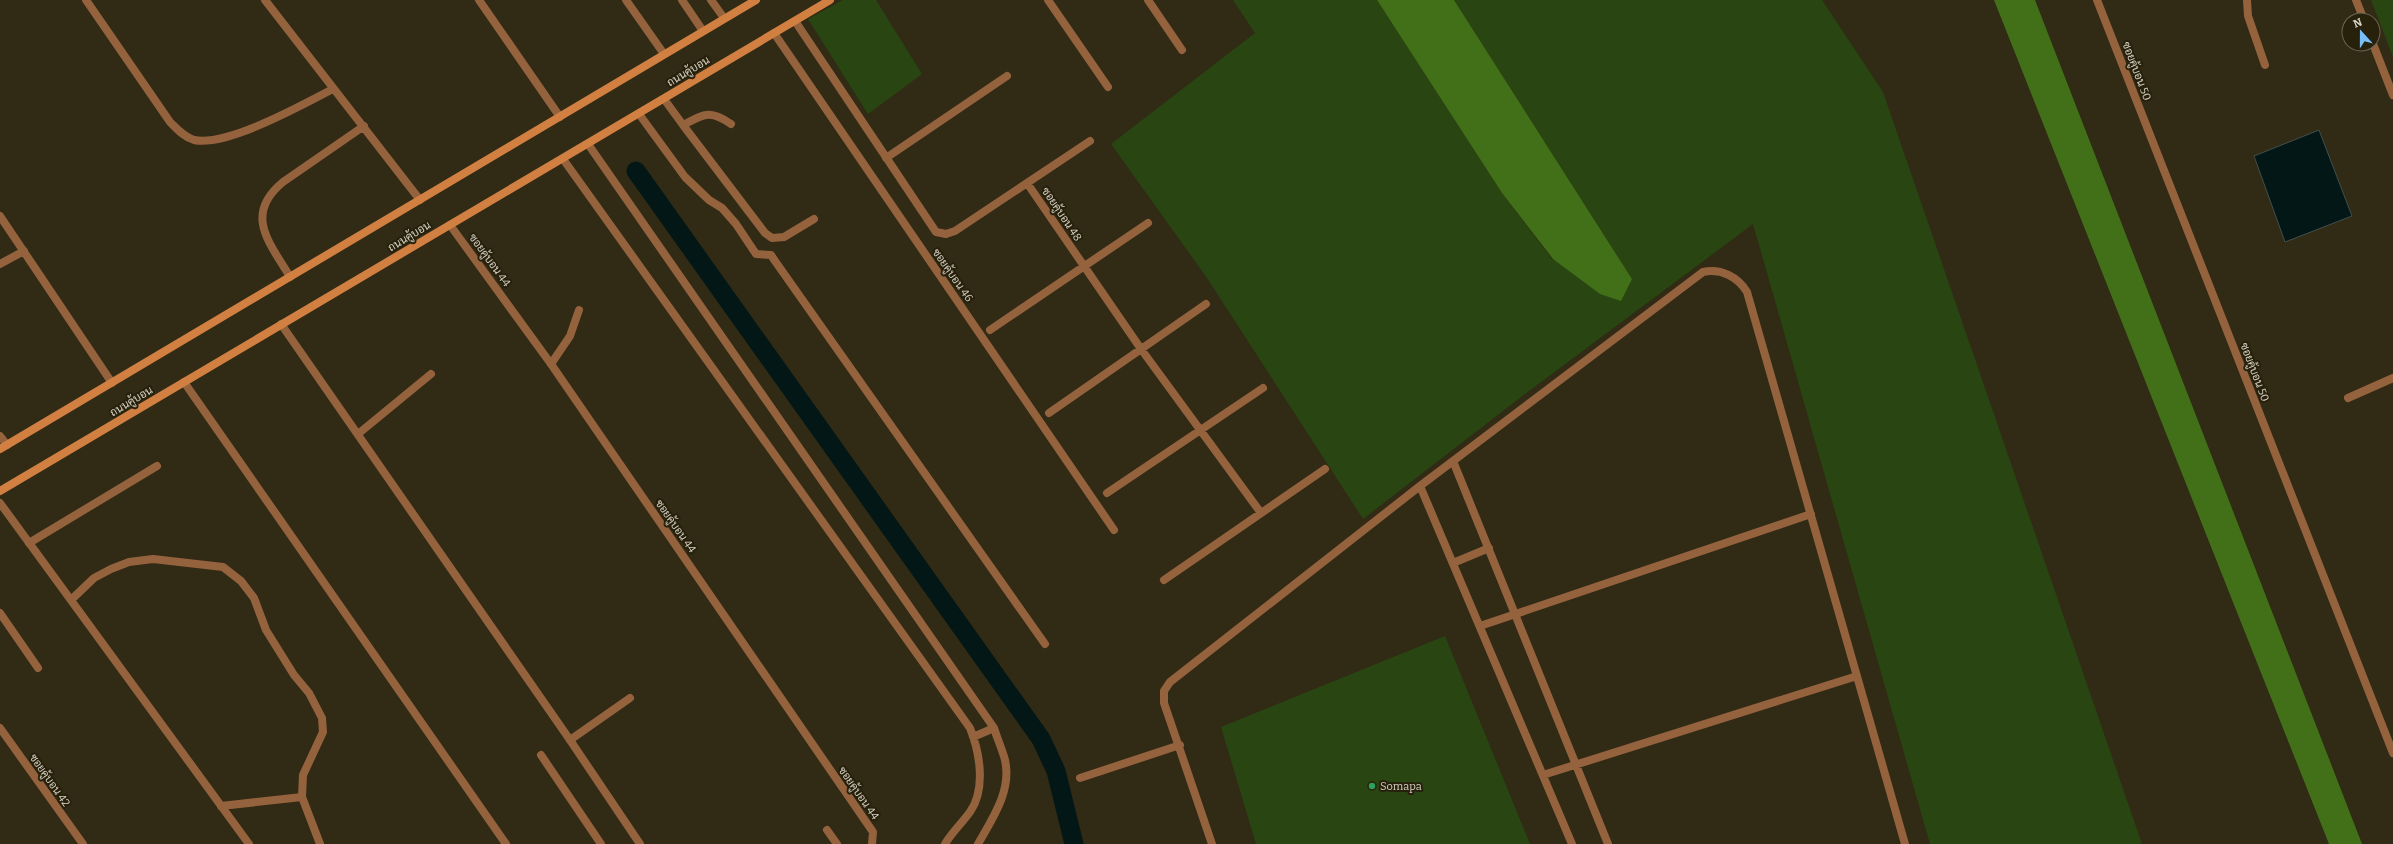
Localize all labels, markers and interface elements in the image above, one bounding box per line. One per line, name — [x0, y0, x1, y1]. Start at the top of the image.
north arrow — [2341, 12, 2381, 52]
text: N — [2351, 15, 2364, 31]
street label: ซอยคู้บอน 50 — [2118, 40, 2155, 103]
street label: ถนนคู้บอน — [664, 53, 713, 90]
street label: ซอยคู้บอน 48 — [1038, 184, 1085, 244]
street label: ถนนคู้บอน — [385, 218, 434, 255]
street label: ซอยคู้บอน 44 — [465, 231, 514, 290]
street label: ซอยคู้บอน 46 — [929, 246, 976, 305]
street label: ซอยคู้บอน 50 — [2236, 341, 2273, 404]
street label: ถนนคู้บอน — [107, 383, 156, 420]
street label: ซอยคู้บอน 44 — [652, 497, 700, 556]
street label: ซอยคู้บอน 42 — [26, 751, 73, 810]
street label: ซอยคู้บอน 44 — [835, 764, 883, 823]
place label: Somapa — [1380, 780, 1422, 793]
marker: Somapa — [1367, 781, 1377, 791]

